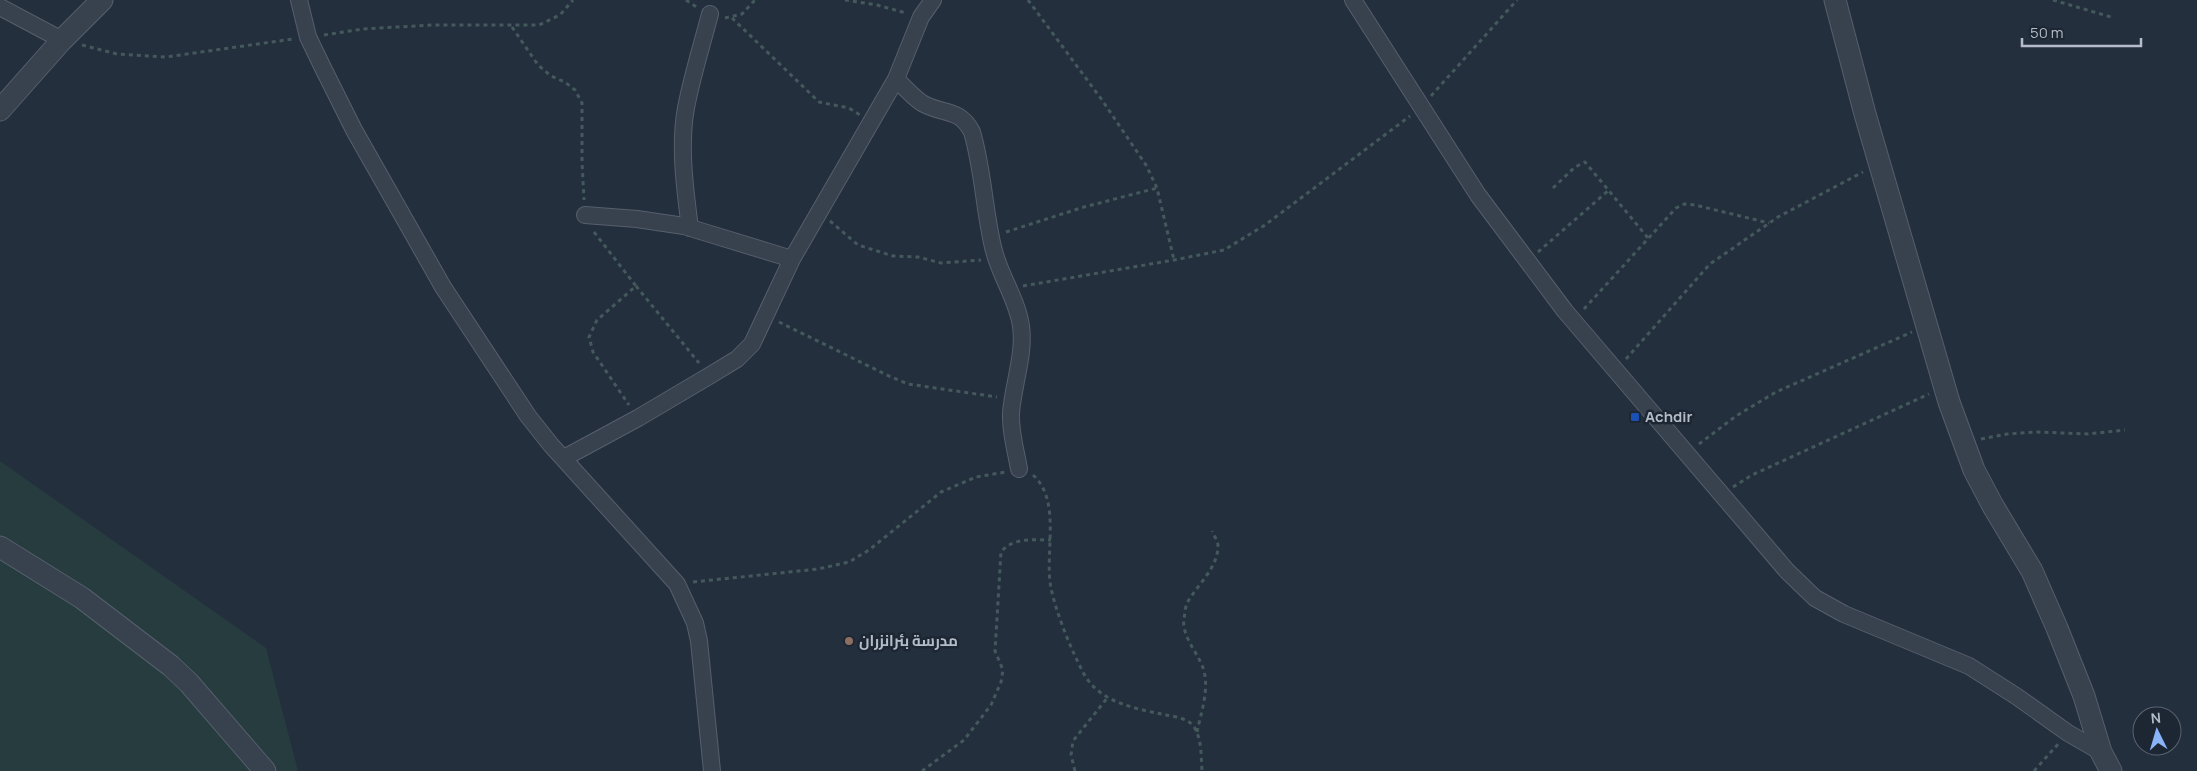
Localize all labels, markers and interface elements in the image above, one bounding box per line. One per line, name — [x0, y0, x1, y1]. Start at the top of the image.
scale bar — [2022, 15, 2141, 47]
text: 50 m — [2030, 22, 2064, 43]
place label: Achdir — [1645, 406, 1693, 427]
marker: Achdir — [1629, 411, 1641, 423]
place label: مدرسة بئرانزران — [859, 630, 958, 651]
marker: مدرسة بئرانزران — [843, 635, 855, 647]
north arrow — [2132, 706, 2182, 756]
text: N — [2150, 708, 2162, 727]

